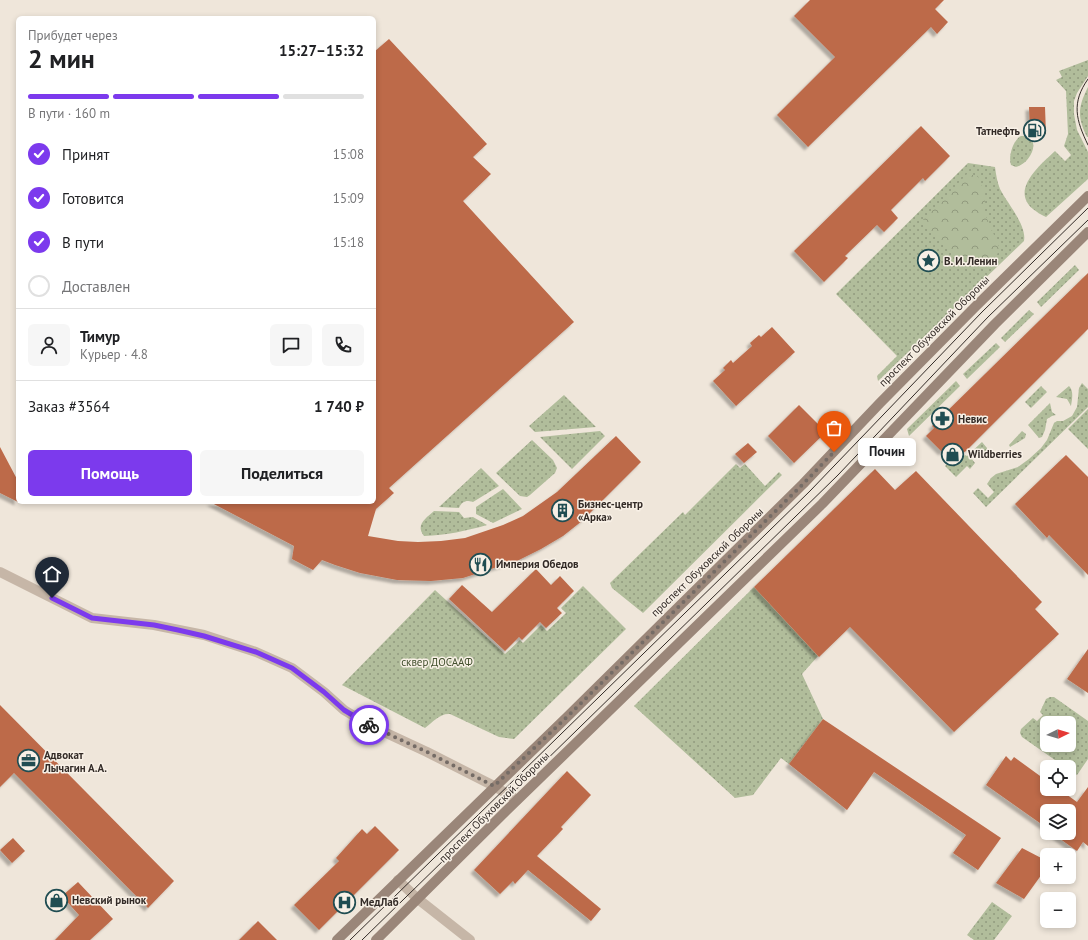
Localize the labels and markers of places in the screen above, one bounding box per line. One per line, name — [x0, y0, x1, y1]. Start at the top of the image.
fuel station icon: Татнефть — [1022, 118, 1048, 144]
place label: Татнефть — [976, 124, 1021, 138]
place icon: В. И. Ленин — [915, 248, 941, 274]
place label: В. И. Ленин — [944, 254, 997, 268]
pharmacy icon: Невис — [929, 406, 955, 432]
pin — [817, 411, 851, 452]
place label: Невис — [958, 412, 987, 426]
callout: Почин — [858, 438, 916, 466]
shop icon: Wildberries — [939, 441, 965, 467]
place label: Wildberries — [968, 447, 1022, 461]
building icon: Бизнес-центр «Арка» — [549, 497, 575, 523]
place label: Бизнес-центр «Арка» — [578, 497, 643, 524]
restaurant icon: Империя Обедов — [468, 551, 494, 577]
pin — [35, 557, 69, 598]
place label: Империя Обедов — [496, 557, 579, 571]
office icon: Адвокат Лычагин А.А. — [15, 748, 41, 774]
place label: Адвокат Лычагин А.А. — [43, 748, 107, 775]
shop icon: Невский рынок — [44, 887, 70, 913]
hospital icon: МедЛаб — [331, 889, 357, 915]
place label: Невский рынок — [72, 893, 147, 907]
place label: МедЛаб — [360, 895, 399, 909]

